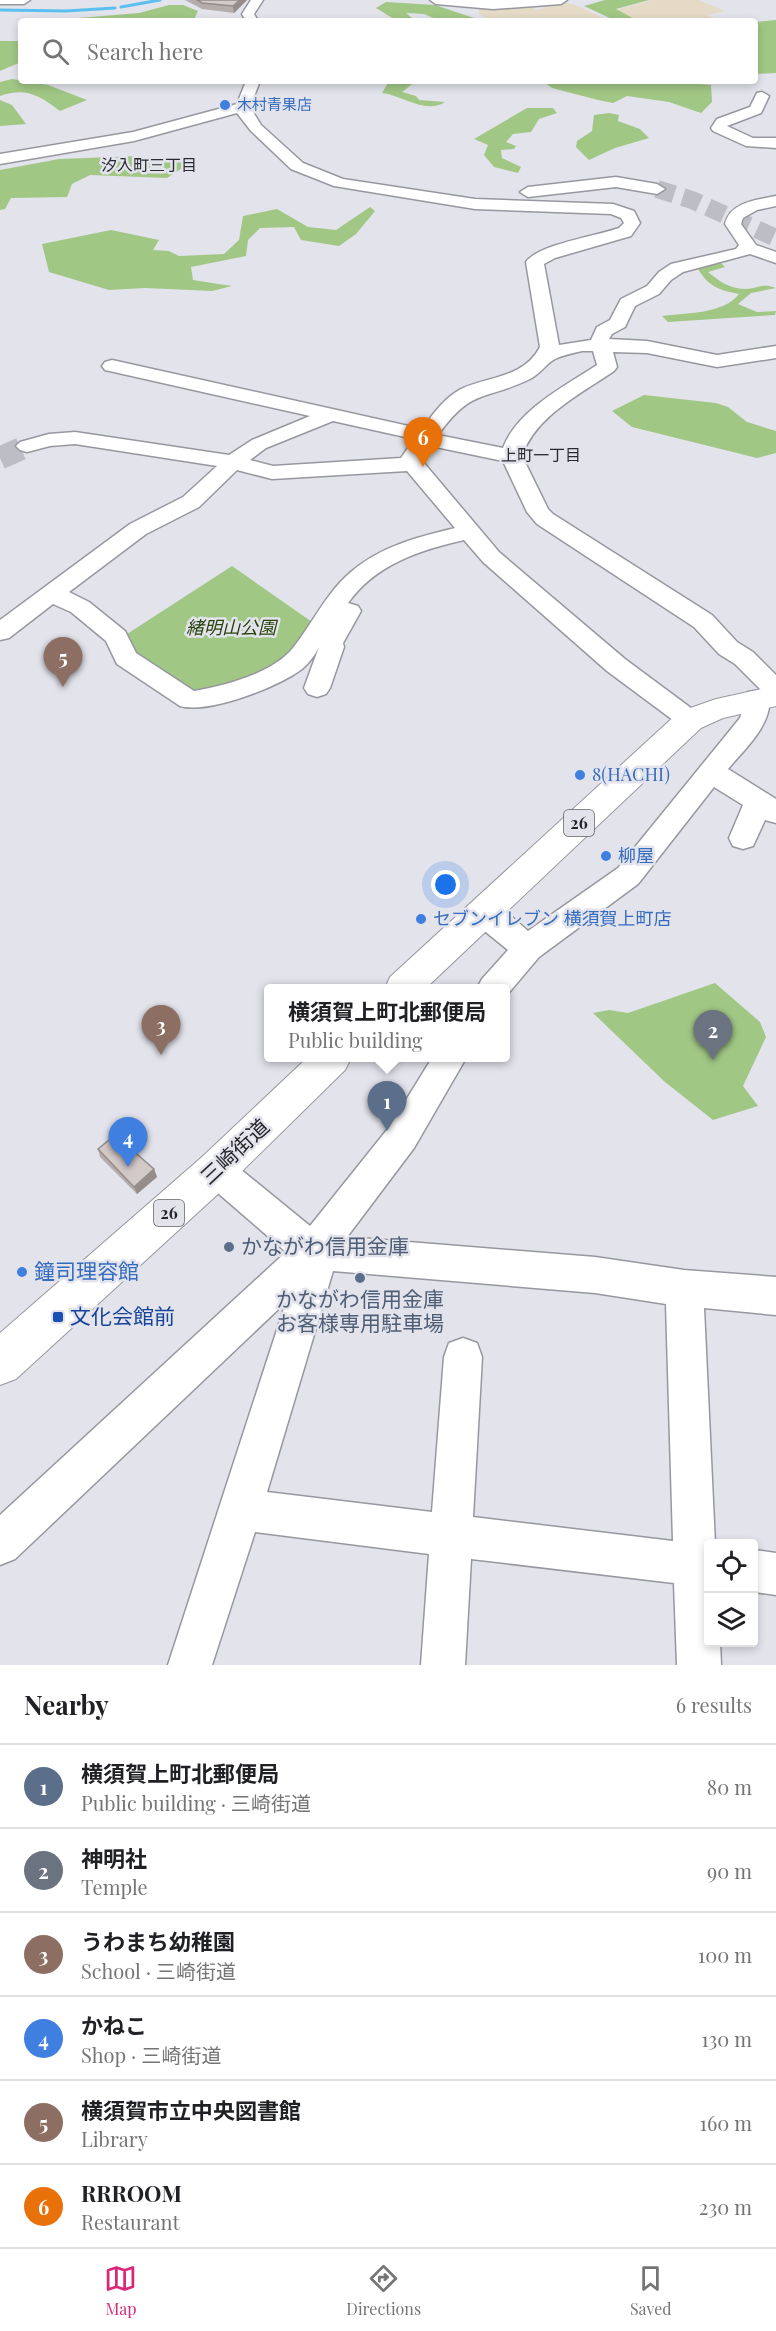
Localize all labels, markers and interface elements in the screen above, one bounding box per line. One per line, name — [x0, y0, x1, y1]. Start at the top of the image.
search box — [18, 18, 758, 84]
icon: search — [39, 35, 72, 68]
text: Search here — [87, 36, 203, 66]
place label: 木村青果店 — [237, 94, 312, 114]
marker: 木村青果店 — [218, 98, 232, 112]
district label: 汐入町三丁目 — [101, 154, 197, 175]
pin: 6 — [404, 418, 442, 467]
district label: 上町一丁目 — [501, 444, 581, 465]
park label: 緒明山公園 — [186, 615, 279, 639]
pin: 5 — [44, 638, 82, 687]
place label: 8(HACHI) — [592, 762, 670, 786]
marker: 8(HACHI) — [573, 768, 587, 782]
road number: 26 — [564, 810, 594, 836]
place label: 柳屋 — [618, 843, 654, 867]
marker: 柳屋 — [599, 849, 613, 863]
your location — [431, 870, 460, 899]
place label: セブンイレブン 横須賀上町店 — [433, 906, 671, 930]
marker: セブンイレブン 横須賀上町店 — [414, 912, 428, 926]
popup — [264, 984, 510, 1062]
text: 横須賀上町北郵便局 — [288, 996, 486, 1026]
pin: 3 — [142, 1006, 180, 1055]
pin: 2 — [694, 1010, 732, 1060]
text: Public building — [288, 1026, 423, 1053]
pin: 1 — [368, 1082, 406, 1131]
street label: 三崎街道 — [193, 1112, 274, 1189]
pin: 4 — [108, 1118, 148, 1167]
road number: 26 — [154, 1200, 184, 1226]
place label: かながわ信用金庫 — [241, 1231, 409, 1259]
marker: かながわ信用金庫 — [222, 1240, 236, 1254]
place label: 鐘司理容館 — [34, 1256, 139, 1284]
marker: 鐘司理容館 — [15, 1265, 29, 1279]
marker: かながわ信用金庫 お客様専用駐車場 — [353, 1271, 367, 1285]
place label: かながわ信用金庫 お客様専用駐車場 — [276, 1284, 444, 1336]
place label: 文化会館前 — [70, 1301, 175, 1329]
marker: 文化会館前 — [51, 1310, 65, 1324]
map controls — [704, 1539, 758, 1647]
button: locate — [704, 1539, 758, 1593]
button: layers — [704, 1593, 758, 1647]
text: Nearby — [24, 1687, 109, 1722]
text: 6 results — [676, 1691, 752, 1718]
text: 横須賀上町北郵便局 — [81, 1758, 279, 1788]
text: 1 — [40, 1773, 47, 1800]
text: 80 m — [707, 1773, 752, 1800]
text: Public building · 三崎街道 — [81, 1789, 311, 1816]
text: 神明社 — [81, 1843, 147, 1873]
text: 2 — [38, 1857, 49, 1884]
text: 90 m — [707, 1857, 752, 1884]
text: Temple — [81, 1873, 148, 1900]
text: うわまち幼稚園 — [81, 1926, 235, 1956]
text: 3 — [39, 1941, 48, 1968]
text: 100 m — [698, 1941, 752, 1968]
text: School · 三崎街道 — [81, 1957, 236, 1984]
text: かねこ — [81, 2010, 147, 2040]
text: 4 — [38, 2025, 49, 2052]
text: 130 m — [701, 2025, 752, 2052]
text: Shop · 三崎街道 — [81, 2041, 221, 2068]
text: 横須賀市立中央図書館 — [81, 2095, 301, 2125]
text: 5 — [39, 2109, 48, 2136]
text: 160 m — [700, 2109, 752, 2136]
text: Library — [81, 2125, 148, 2152]
text: RRROOM — [81, 2178, 182, 2208]
text: 6 — [38, 2193, 49, 2220]
text: 230 m — [699, 2193, 752, 2220]
text: Restaurant — [81, 2208, 180, 2235]
tab: Map — [104, 2262, 137, 2319]
tab: Directions — [346, 2262, 421, 2319]
tab: Saved — [630, 2262, 672, 2319]

